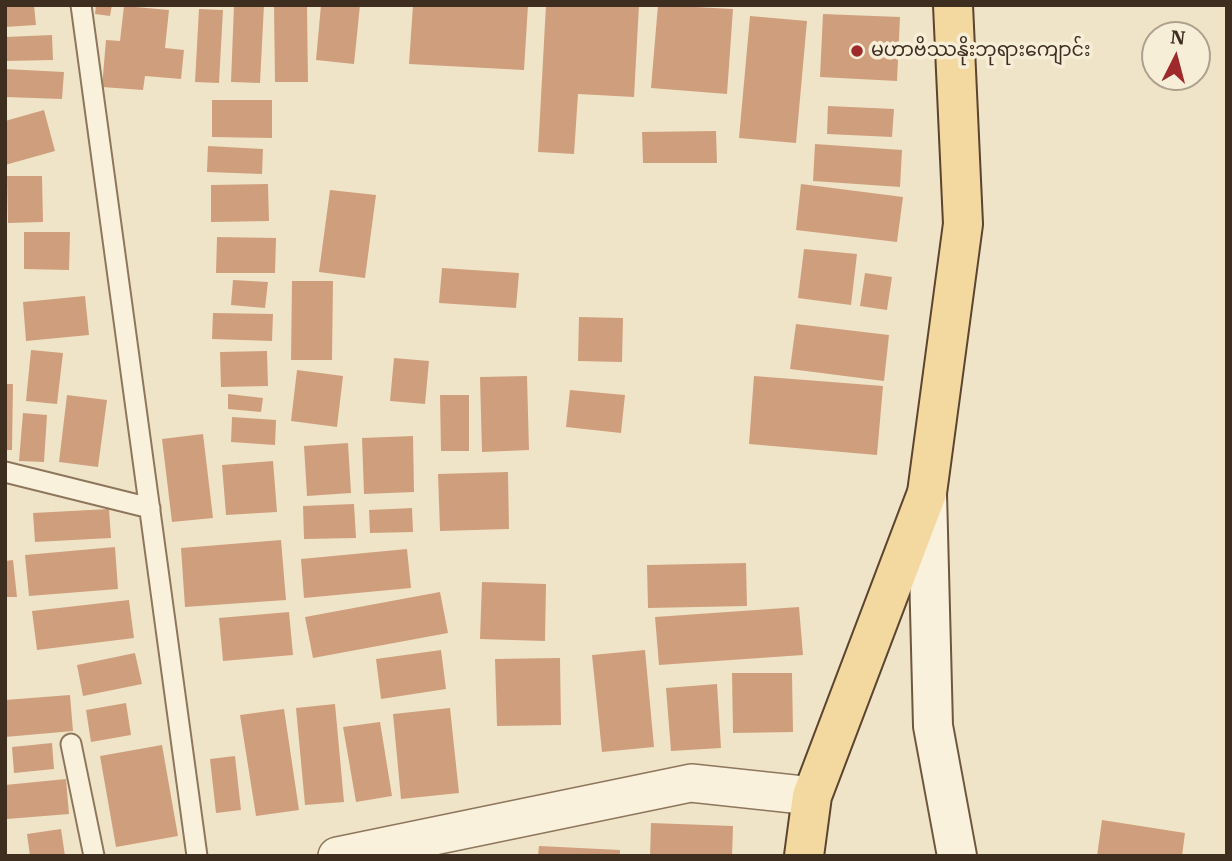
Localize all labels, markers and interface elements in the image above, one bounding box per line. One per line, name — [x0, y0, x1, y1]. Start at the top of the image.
north arrow — [1141, 21, 1211, 91]
text: N — [1169, 24, 1187, 50]
place label: မဟာဗိဿနိုးဘုရားကျောင်း — [871, 40, 1091, 62]
marker: မဟာဗိဿနိုးဘုရားကျောင်း — [849, 43, 865, 59]

